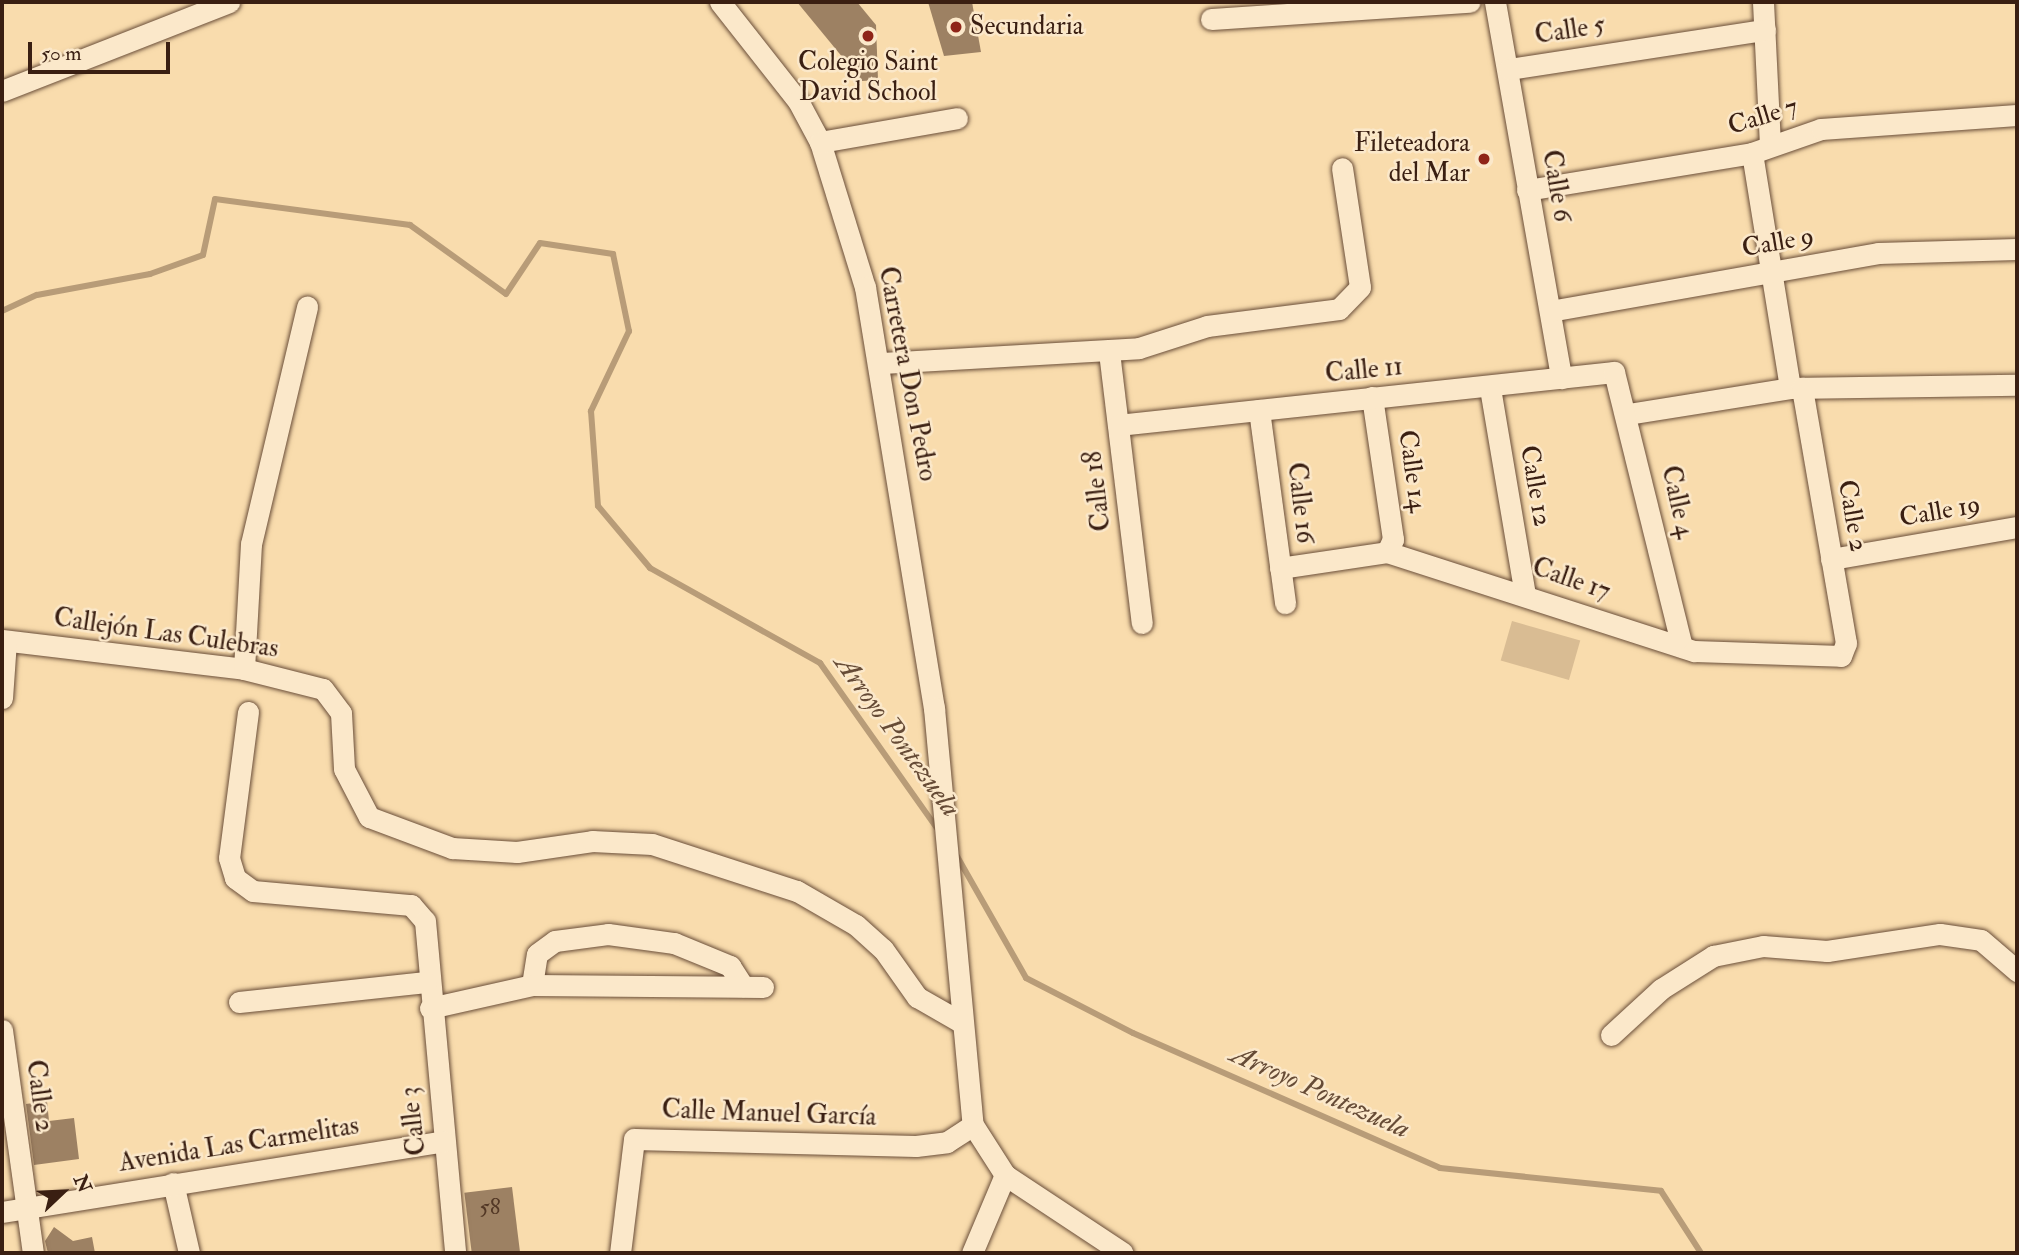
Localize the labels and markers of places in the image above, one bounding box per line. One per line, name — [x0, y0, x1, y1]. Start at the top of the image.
place label: Secundaria — [970, 11, 1083, 43]
marker: Secundaria — [948, 19, 964, 35]
marker: Colegio Saint David School — [860, 28, 876, 44]
place label: Colegio Saint David School — [798, 47, 938, 108]
place label: Fileteadora del Mar — [1354, 128, 1470, 190]
marker: Fileteadora del Mar — [1476, 151, 1492, 167]

